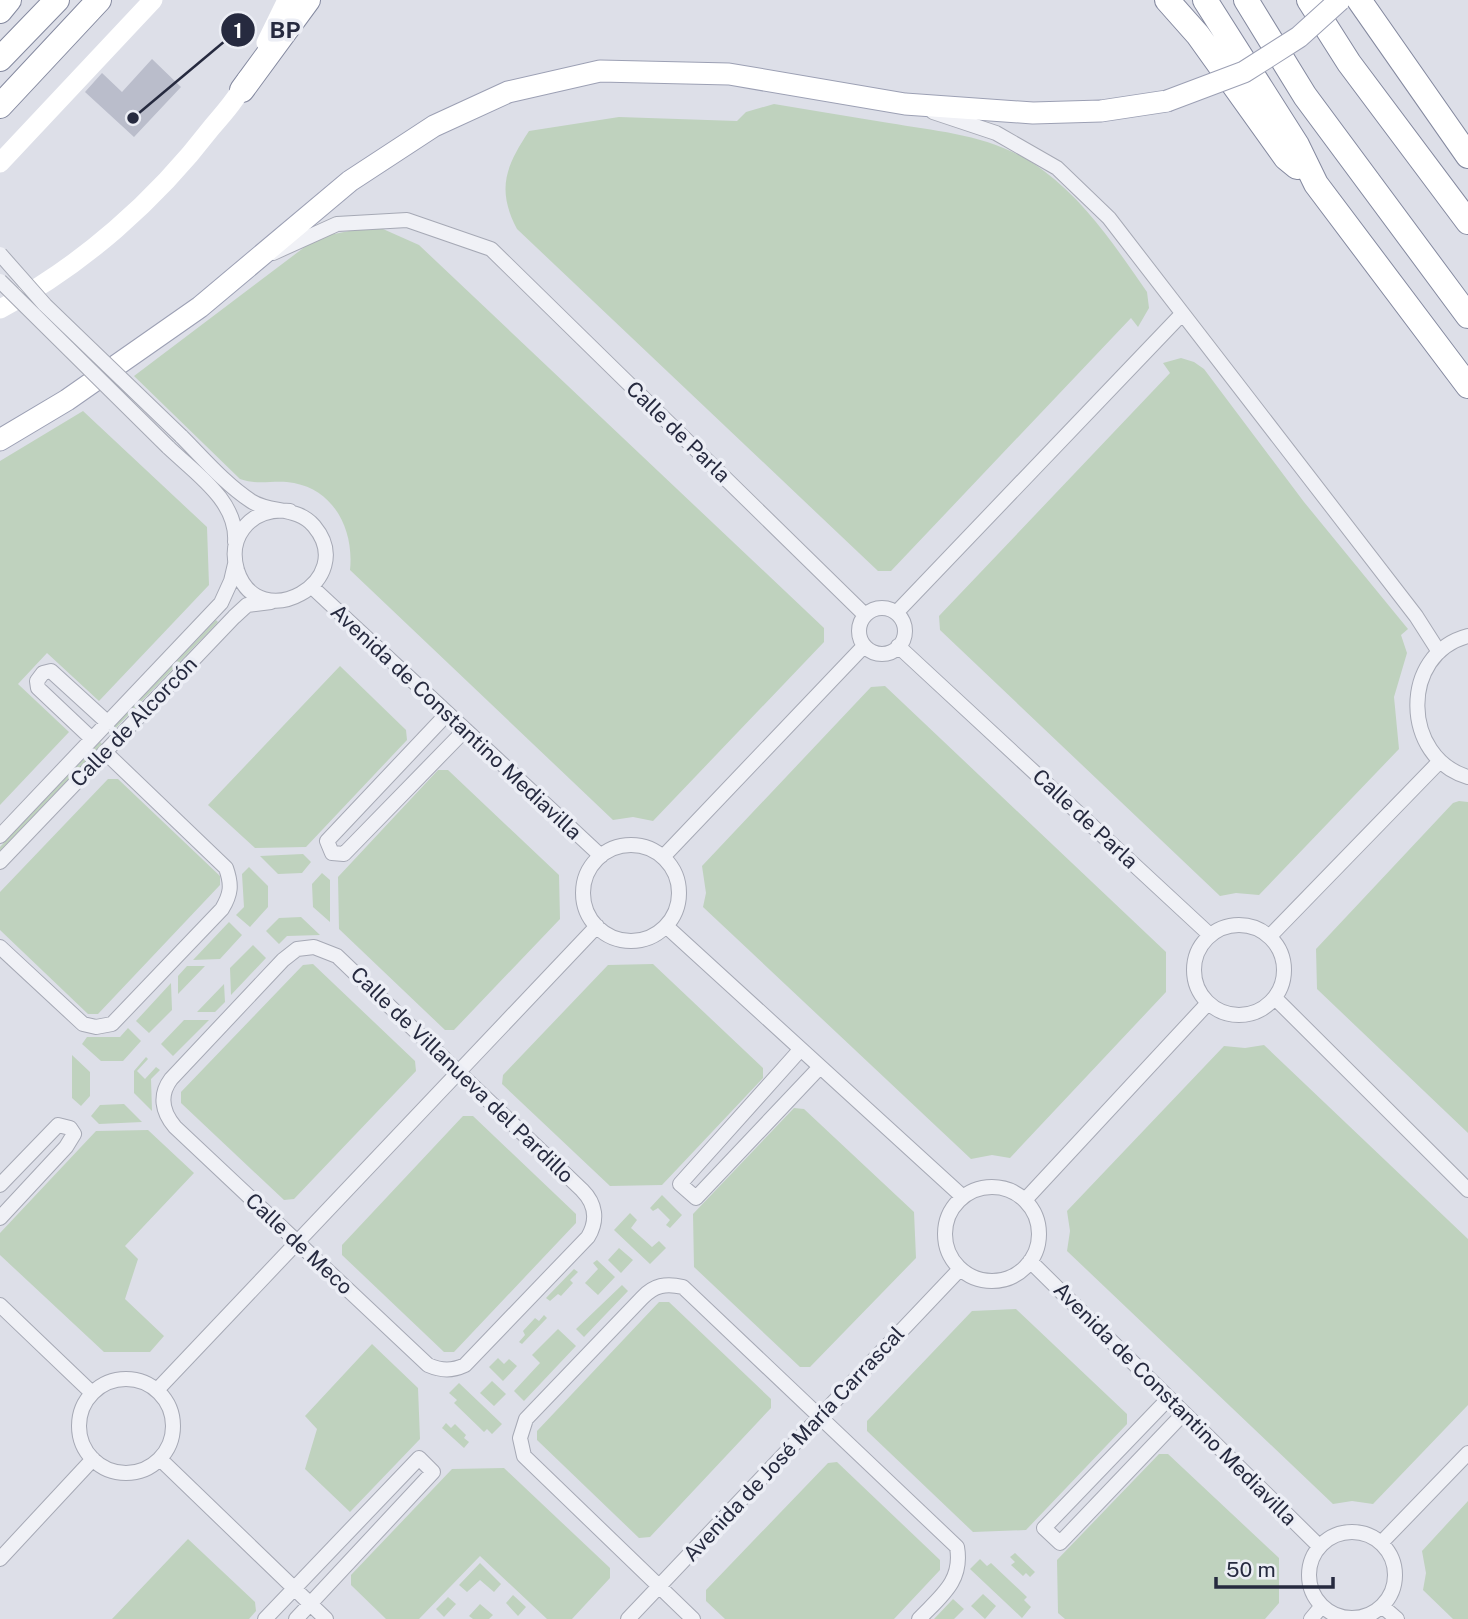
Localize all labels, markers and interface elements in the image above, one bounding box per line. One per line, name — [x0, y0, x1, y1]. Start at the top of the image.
callout: BP — [221, 8, 315, 52]
text: BP — [269, 16, 301, 43]
text: 1 — [234, 18, 243, 43]
street label: Calle de Parla — [621, 376, 735, 487]
street label: Avenida de Constantino Mediavilla — [326, 599, 587, 844]
street label: Calle de Alcorcón — [65, 651, 202, 792]
street label: Calle de Parla — [1028, 764, 1143, 874]
street label: Calle de Villanueva del Pardillo — [346, 961, 579, 1188]
street label: Calle de Meco — [241, 1188, 358, 1300]
street label: Avenida de Constantino Mediavilla — [1049, 1277, 1302, 1530]
street label: Avenida de José María Carrascal — [678, 1321, 909, 1566]
scale bar — [1216, 1546, 1333, 1590]
text: 50 m — [1226, 1557, 1276, 1582]

